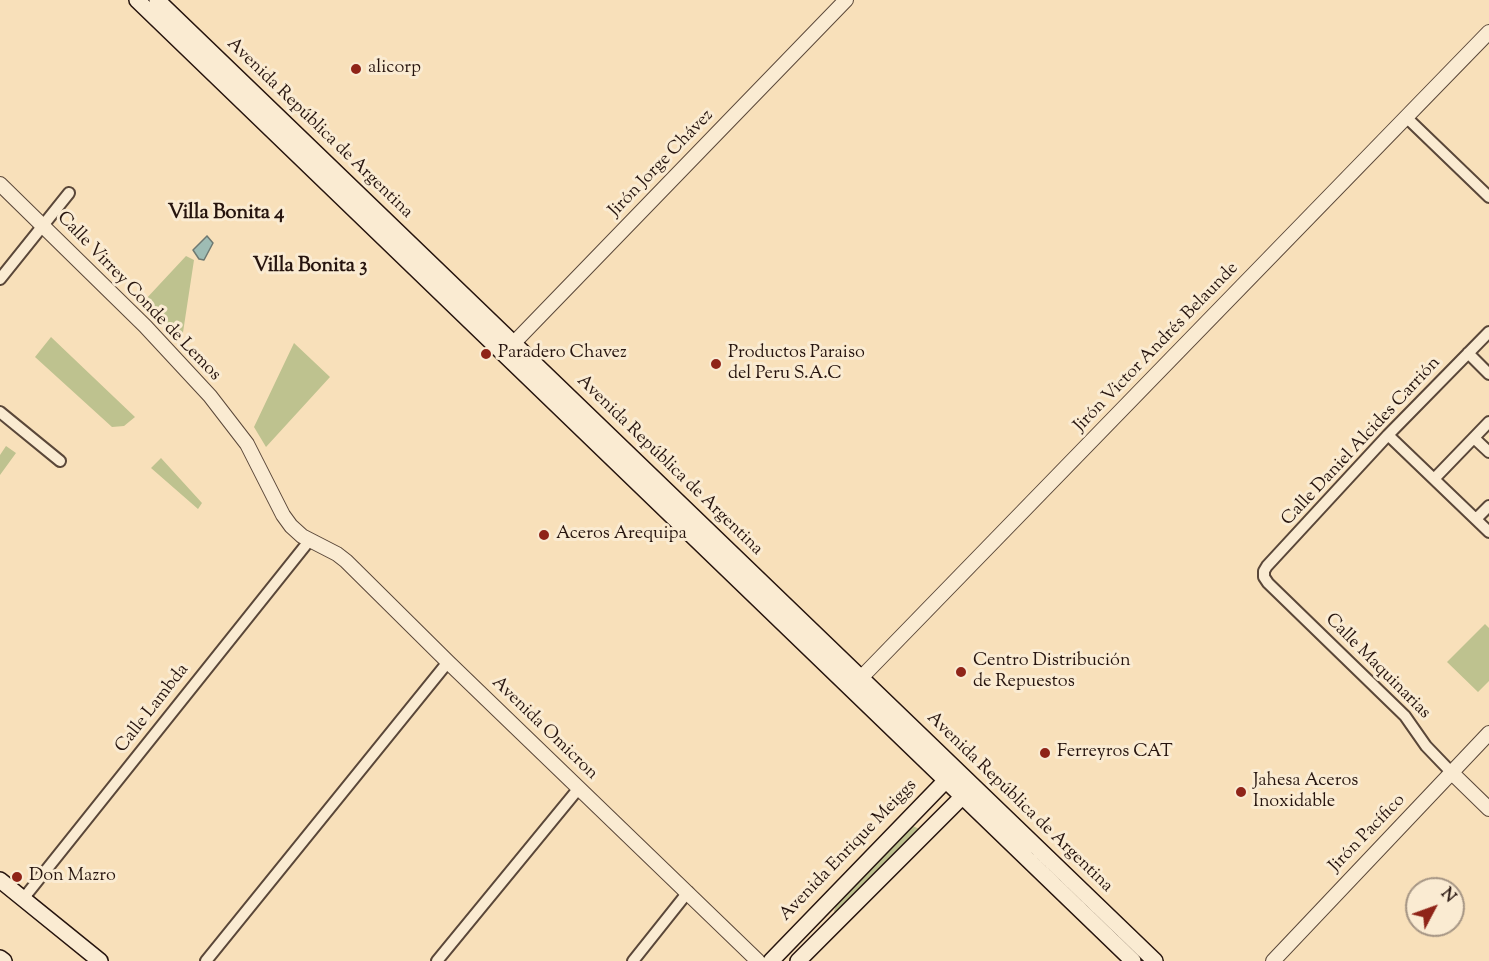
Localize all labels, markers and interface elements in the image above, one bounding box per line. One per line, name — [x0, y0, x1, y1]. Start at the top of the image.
street label: Avenida República de Argentina — [221, 34, 417, 224]
place label: alicorp — [368, 58, 421, 80]
marker: alicorp — [349, 62, 363, 76]
street label: Jirón Jorge Chávez — [605, 106, 719, 222]
district label: Villa Bonita 4 — [168, 203, 284, 227]
street label: Calle Virrey Conde de Lemos — [51, 208, 225, 386]
district label: Villa Bonita 3 — [253, 256, 367, 280]
street label: Jirón Victor Andrés Belaunde — [1070, 259, 1244, 437]
place label: Paradero Chavez — [498, 343, 627, 365]
place label: Productos Paraiso del Peru S.A.C — [728, 343, 865, 386]
marker: Paradero Chavez — [479, 347, 493, 361]
street label: Calle Daniel Alcides Carrión — [1278, 353, 1446, 531]
marker: Productos Paraiso del Peru S.A.C — [709, 357, 723, 371]
street label: Avenida República de Argentina — [571, 371, 767, 561]
place label: Aceros Arequipa — [556, 524, 687, 546]
marker: Aceros Arequipa — [537, 528, 551, 542]
street label: Calle Maquinarias — [1320, 610, 1434, 724]
place label: Centro Distribución de Repuestos — [973, 651, 1131, 694]
street label: Calle Lambda — [112, 660, 194, 758]
marker: Centro Distribución de Repuestos — [954, 665, 968, 679]
street label: Avenida Omicron — [486, 673, 602, 785]
street label: Avenida República de Argentina — [921, 708, 1117, 898]
place label: Ferreyros CAT — [1057, 742, 1173, 764]
marker: Ferreyros CAT — [1038, 746, 1052, 760]
place label: Jahesa Aceros Inoxidable — [1253, 771, 1358, 814]
street label: Avenida Enrique Meiggs — [776, 776, 922, 926]
marker: Jahesa Aceros Inoxidable — [1234, 785, 1248, 799]
street label: Jirón Pacífico — [1325, 790, 1411, 878]
place label: Don Mazro — [29, 866, 116, 888]
marker: Don Mazro — [10, 870, 24, 884]
north arrow — [1405, 877, 1465, 937]
text: N — [1435, 884, 1460, 909]

